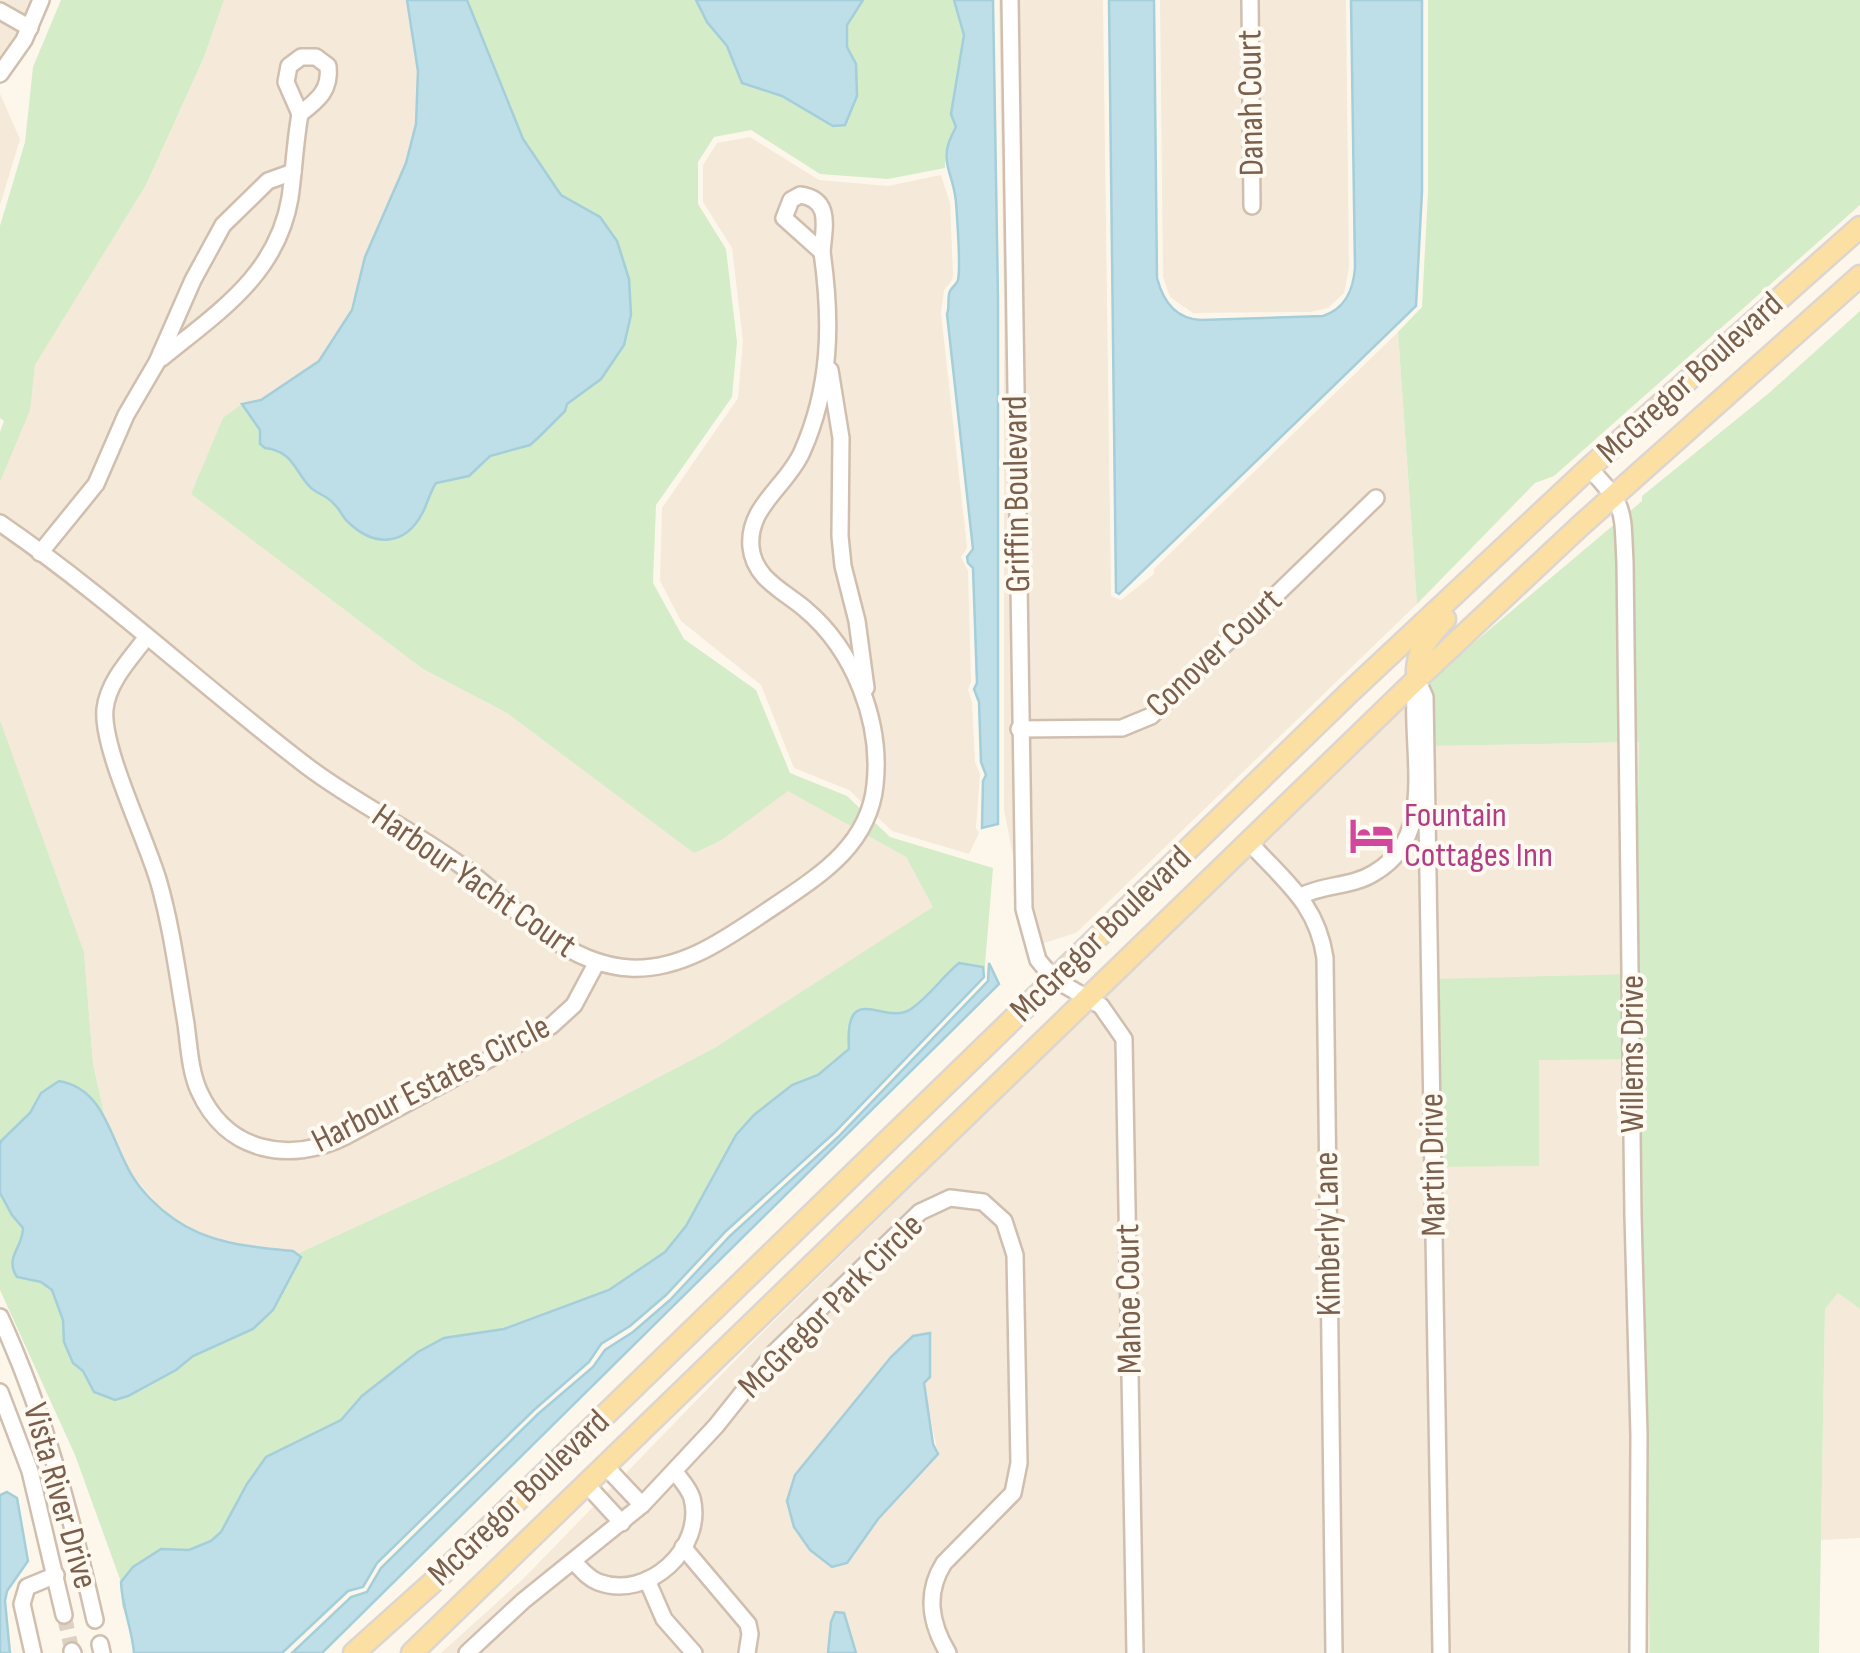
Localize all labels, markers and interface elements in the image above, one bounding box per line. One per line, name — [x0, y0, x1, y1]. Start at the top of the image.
street label: Danah Court — [1228, 29, 1274, 177]
street label: McGregor Boulevard — [1588, 283, 1792, 473]
street label: Griffin Boulevard — [994, 395, 1040, 593]
street label: Conover Court — [1137, 579, 1291, 727]
place label: Fountain Cottages Inn — [1404, 794, 1553, 877]
street label: Harbour Yacht Court — [364, 795, 584, 967]
hotel icon: Fountain Cottages Inn — [1347, 811, 1395, 859]
street label: McGregor Boulevard — [1001, 837, 1201, 1031]
street label: Willems Drive — [1611, 975, 1654, 1133]
street label: Harbour Estates Circle — [305, 1005, 557, 1163]
street label: Martin Drive — [1410, 1093, 1456, 1237]
street label: Kimberly Lane — [1305, 1151, 1351, 1317]
street label: McGregor Park Circle — [729, 1204, 933, 1408]
street label: Mahoe Court — [1106, 1223, 1152, 1375]
street label: Vista River Drive — [13, 1398, 107, 1594]
street label: McGregor Boulevard — [419, 1401, 619, 1595]

